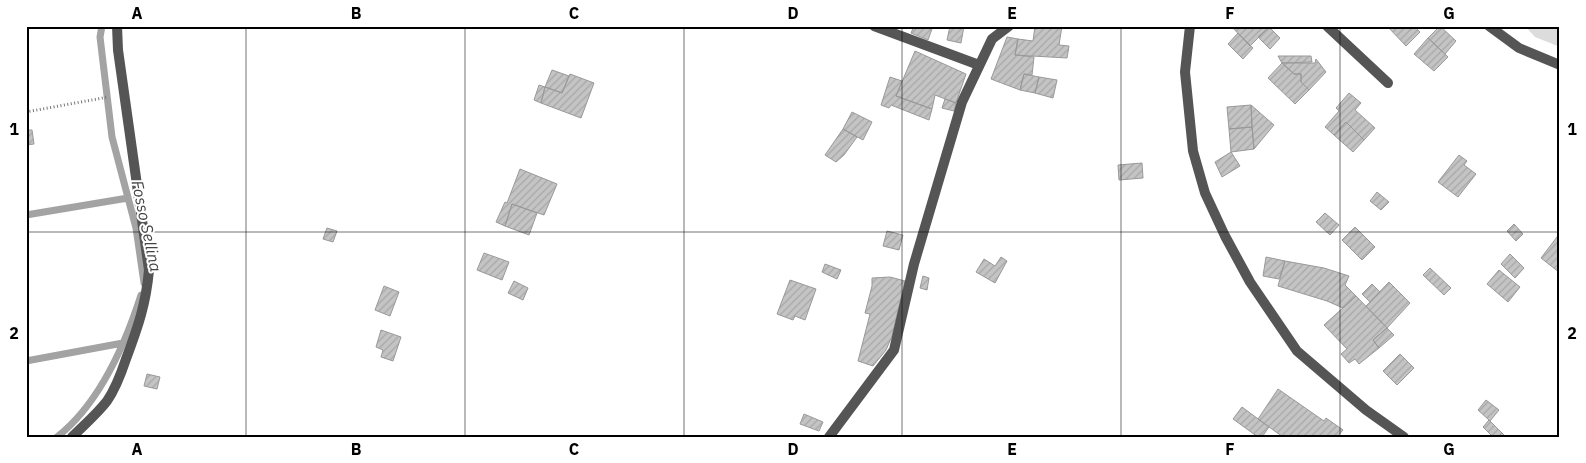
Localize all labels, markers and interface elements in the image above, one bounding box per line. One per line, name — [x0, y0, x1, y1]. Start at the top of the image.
text: A — [132, 3, 143, 23]
text: B — [351, 3, 362, 23]
text: C — [569, 3, 579, 23]
text: D — [787, 3, 799, 23]
text: E — [1007, 3, 1017, 23]
text: F — [1225, 3, 1235, 23]
text: G — [1443, 3, 1455, 23]
text: 1 — [9, 119, 19, 139]
text: 1 — [1567, 119, 1577, 139]
water label: Fosso Sellina — [128, 178, 166, 274]
text: 2 — [9, 323, 19, 343]
text: 2 — [1567, 323, 1577, 343]
text: A — [132, 439, 143, 459]
text: B — [351, 439, 362, 459]
text: C — [569, 439, 579, 459]
text: D — [787, 439, 799, 459]
text: E — [1007, 439, 1017, 459]
text: F — [1225, 439, 1235, 459]
text: G — [1443, 439, 1455, 459]

